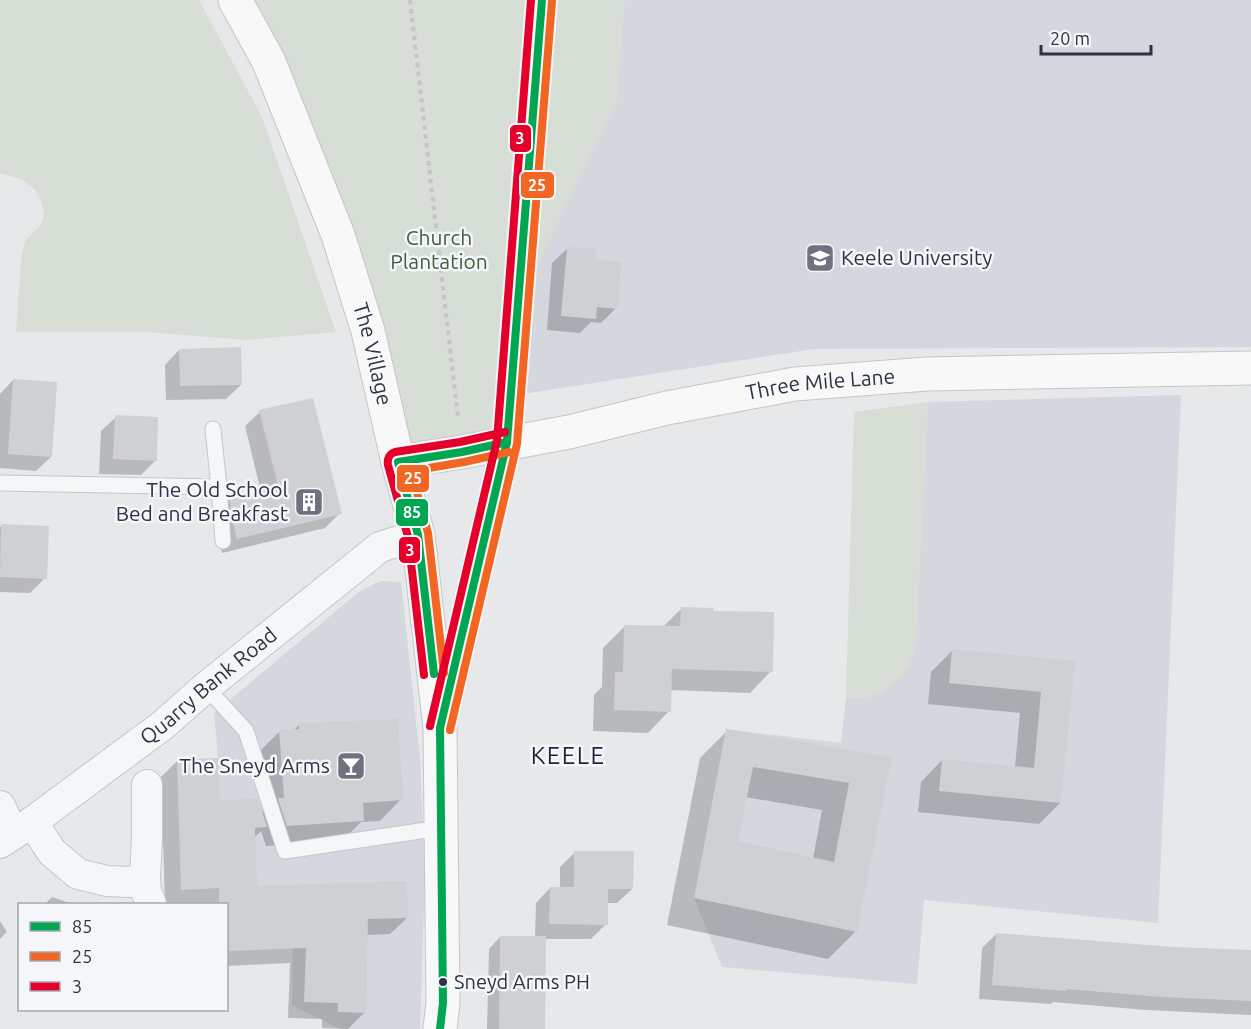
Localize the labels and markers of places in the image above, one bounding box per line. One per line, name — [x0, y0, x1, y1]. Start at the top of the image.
school or university icon: Keele University — [804, 242, 836, 274]
place label: Keele University — [841, 245, 992, 269]
place label: The Old School Bed and Breakfast — [116, 477, 288, 525]
building icon: The Old School Bed and Breakfast — [293, 486, 325, 518]
bar icon: The Sneyd Arms — [335, 750, 367, 782]
place label: The Sneyd Arms — [179, 753, 330, 777]
place label: Sneyd Arms PH — [454, 970, 590, 993]
marker: Sneyd Arms PH — [437, 976, 449, 988]

